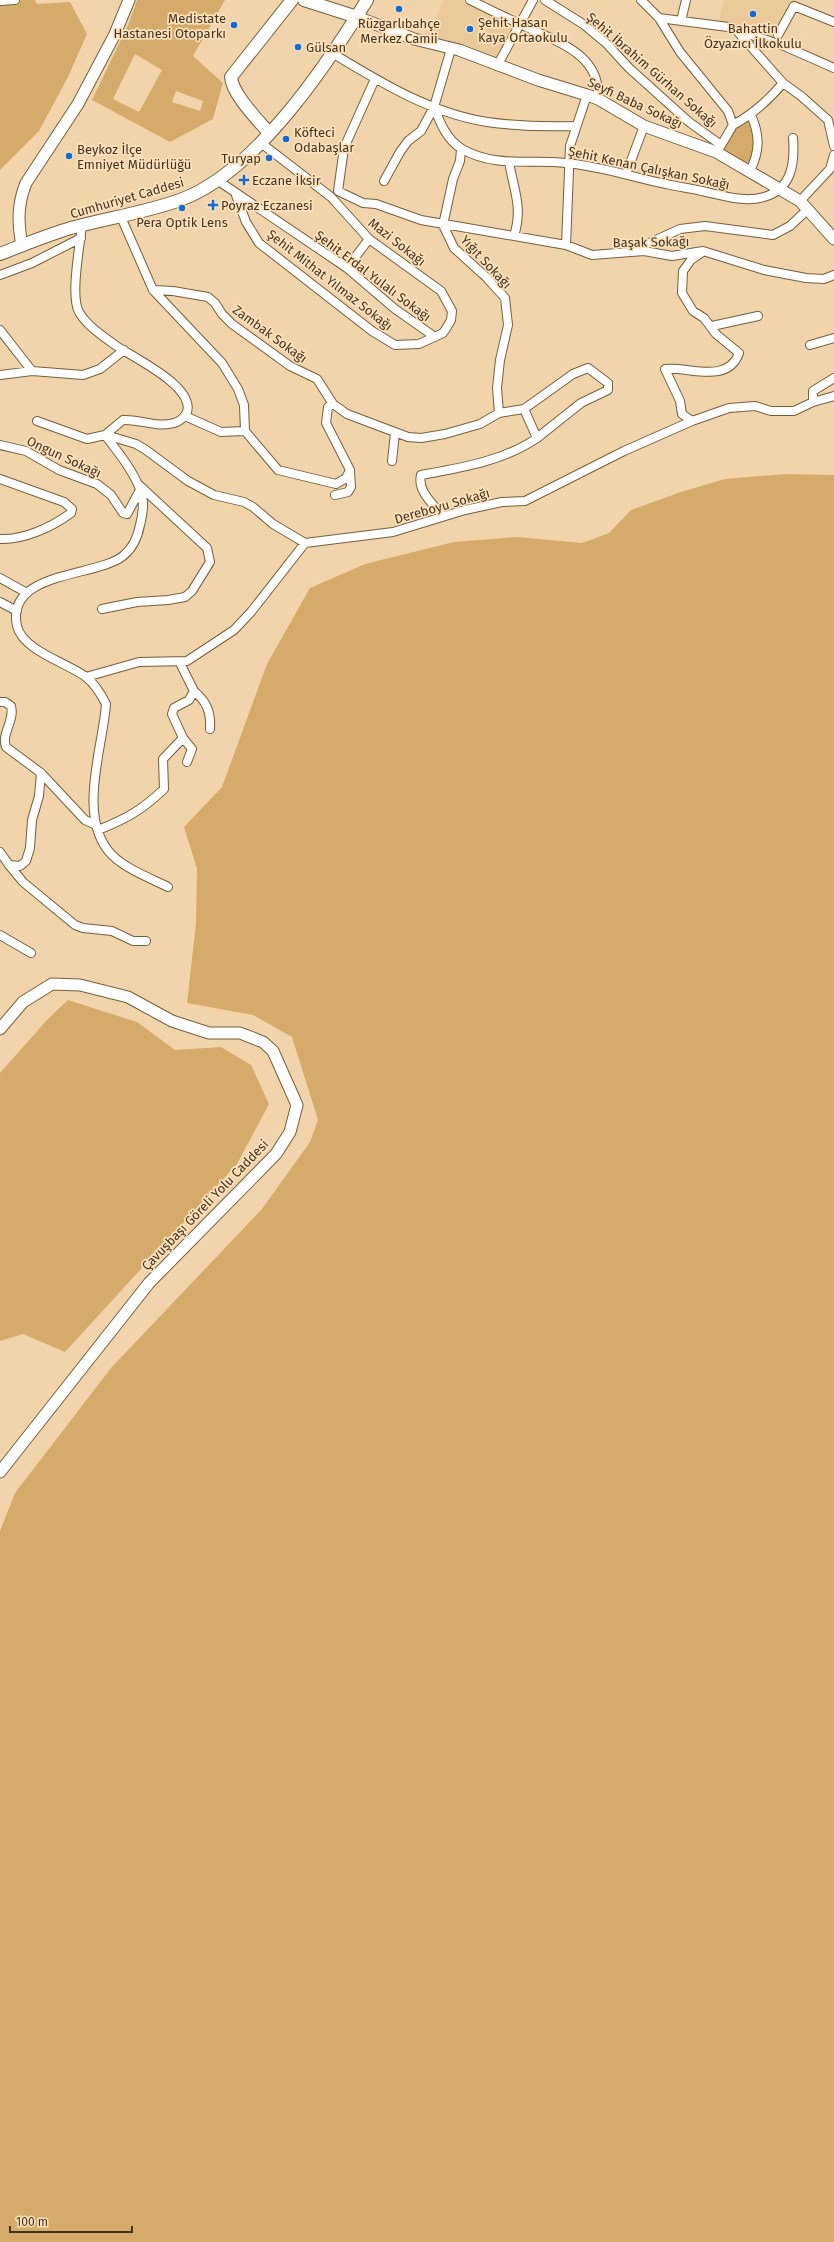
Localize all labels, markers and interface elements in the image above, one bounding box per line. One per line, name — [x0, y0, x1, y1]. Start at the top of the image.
marker: Rüzgarlıbahçe Merkez Camii — [394, 4, 404, 14]
street label: Şehit İbrahim Gürhan Sokağı — [584, 9, 720, 131]
marker: Bahattin Özyazıcı İlkokulu — [748, 9, 758, 19]
place label: Medistate Hastanesi Otoparkı — [113, 11, 226, 41]
place label: Şehit Hasan Kaya Ortaokulu — [478, 15, 568, 45]
place label: Rüzgarlıbahçe Merkez Camii — [358, 16, 440, 46]
marker: Medistate Hastanesi Otoparkı — [229, 20, 239, 30]
place label: Bahattin Özyazıcı İlkokulu — [704, 21, 802, 51]
marker: Şehit Hasan Kaya Ortaokulu — [465, 24, 475, 34]
place label: Gülsan — [306, 40, 346, 55]
marker: Gülsan — [293, 42, 303, 52]
street label: Seyfi Baba Sokağı — [585, 74, 685, 132]
place label: Köfteci Odabaşlar — [294, 125, 354, 155]
marker: Köfteci Odabaşlar — [281, 134, 291, 144]
place label: Beykoz İlçe Emniyet Müdürlüğü — [77, 142, 191, 172]
street label: Şehit Kenan Çalışkan Sokağı — [567, 144, 731, 192]
marker: Beykoz İlçe Emniyet Müdürlüğü — [64, 151, 74, 161]
place label: Turyap — [221, 151, 261, 166]
marker: Turyap — [264, 153, 274, 163]
place label: Eczane İksir — [252, 173, 321, 188]
street label: Cumhuriyet Caddesi — [68, 175, 186, 221]
marker: Eczane İksir — [239, 175, 249, 185]
place label: Poyraz Eczanesi — [221, 198, 313, 213]
marker: Poyraz Eczanesi — [208, 200, 218, 210]
marker: Pera Optik Lens — [177, 203, 187, 213]
place label: Pera Optik Lens — [136, 215, 228, 230]
street label: Mazi Sokağı — [365, 215, 429, 269]
street label: Şehit Mithat Yılmaz Sokağı — [264, 226, 396, 334]
street label: Şehit Erdal Yulalı Sokağı — [312, 228, 434, 324]
street label: Yığıt Sokağı — [458, 232, 514, 292]
street label: Başak Sokağı — [613, 234, 689, 250]
street label: Zambak Sokağı — [230, 302, 310, 366]
street label: Ongun Sokağı — [24, 433, 104, 481]
street label: Dereboyu Sokağı — [393, 485, 491, 527]
street label: Çavuşbaşı Göreli Yolu Caddesi — [139, 1137, 271, 1273]
scale bar — [10, 2208, 132, 2234]
text: 100 m — [16, 2215, 48, 2229]

